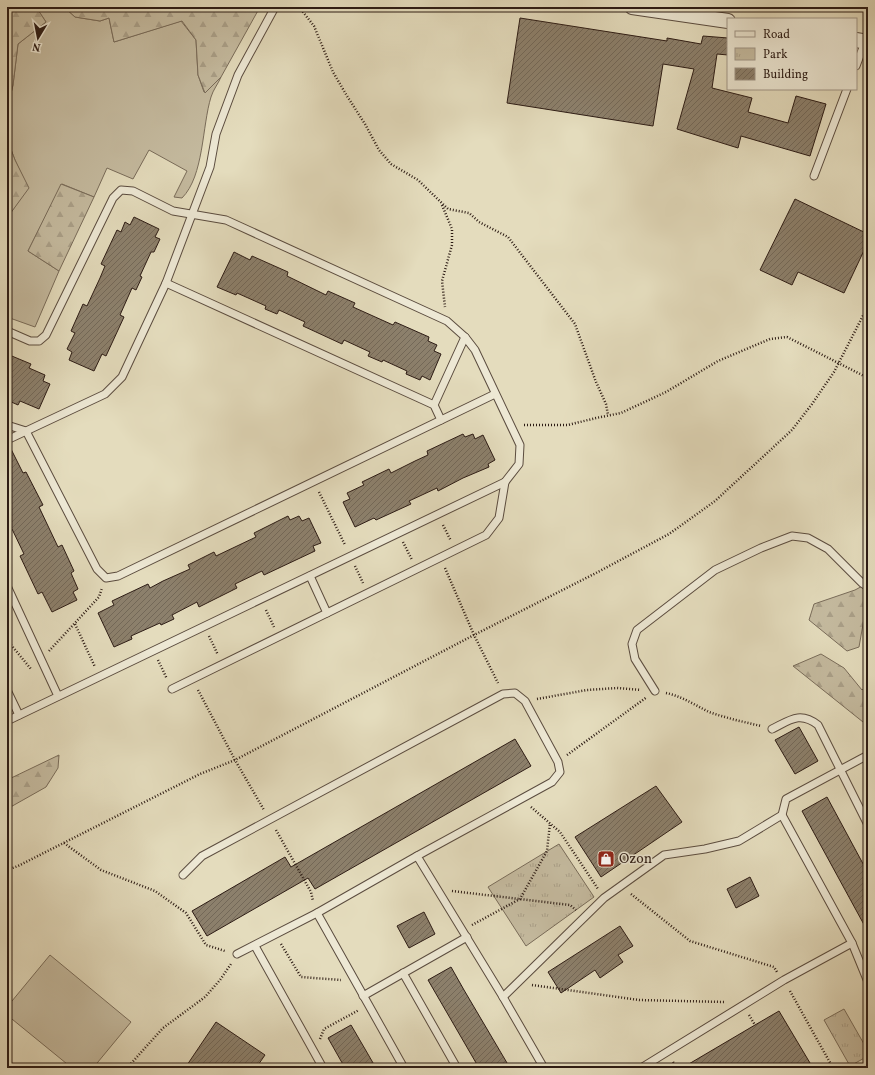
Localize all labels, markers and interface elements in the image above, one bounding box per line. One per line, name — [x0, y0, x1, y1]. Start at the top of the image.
north arrow — [18, 18, 58, 58]
legend — [727, 18, 857, 90]
text: Road — [763, 27, 790, 43]
text: N — [31, 38, 42, 54]
text: Park — [763, 47, 788, 63]
text: Building — [763, 67, 808, 83]
shop icon: Ozon — [596, 849, 616, 869]
place label: Ozon — [619, 850, 652, 869]

